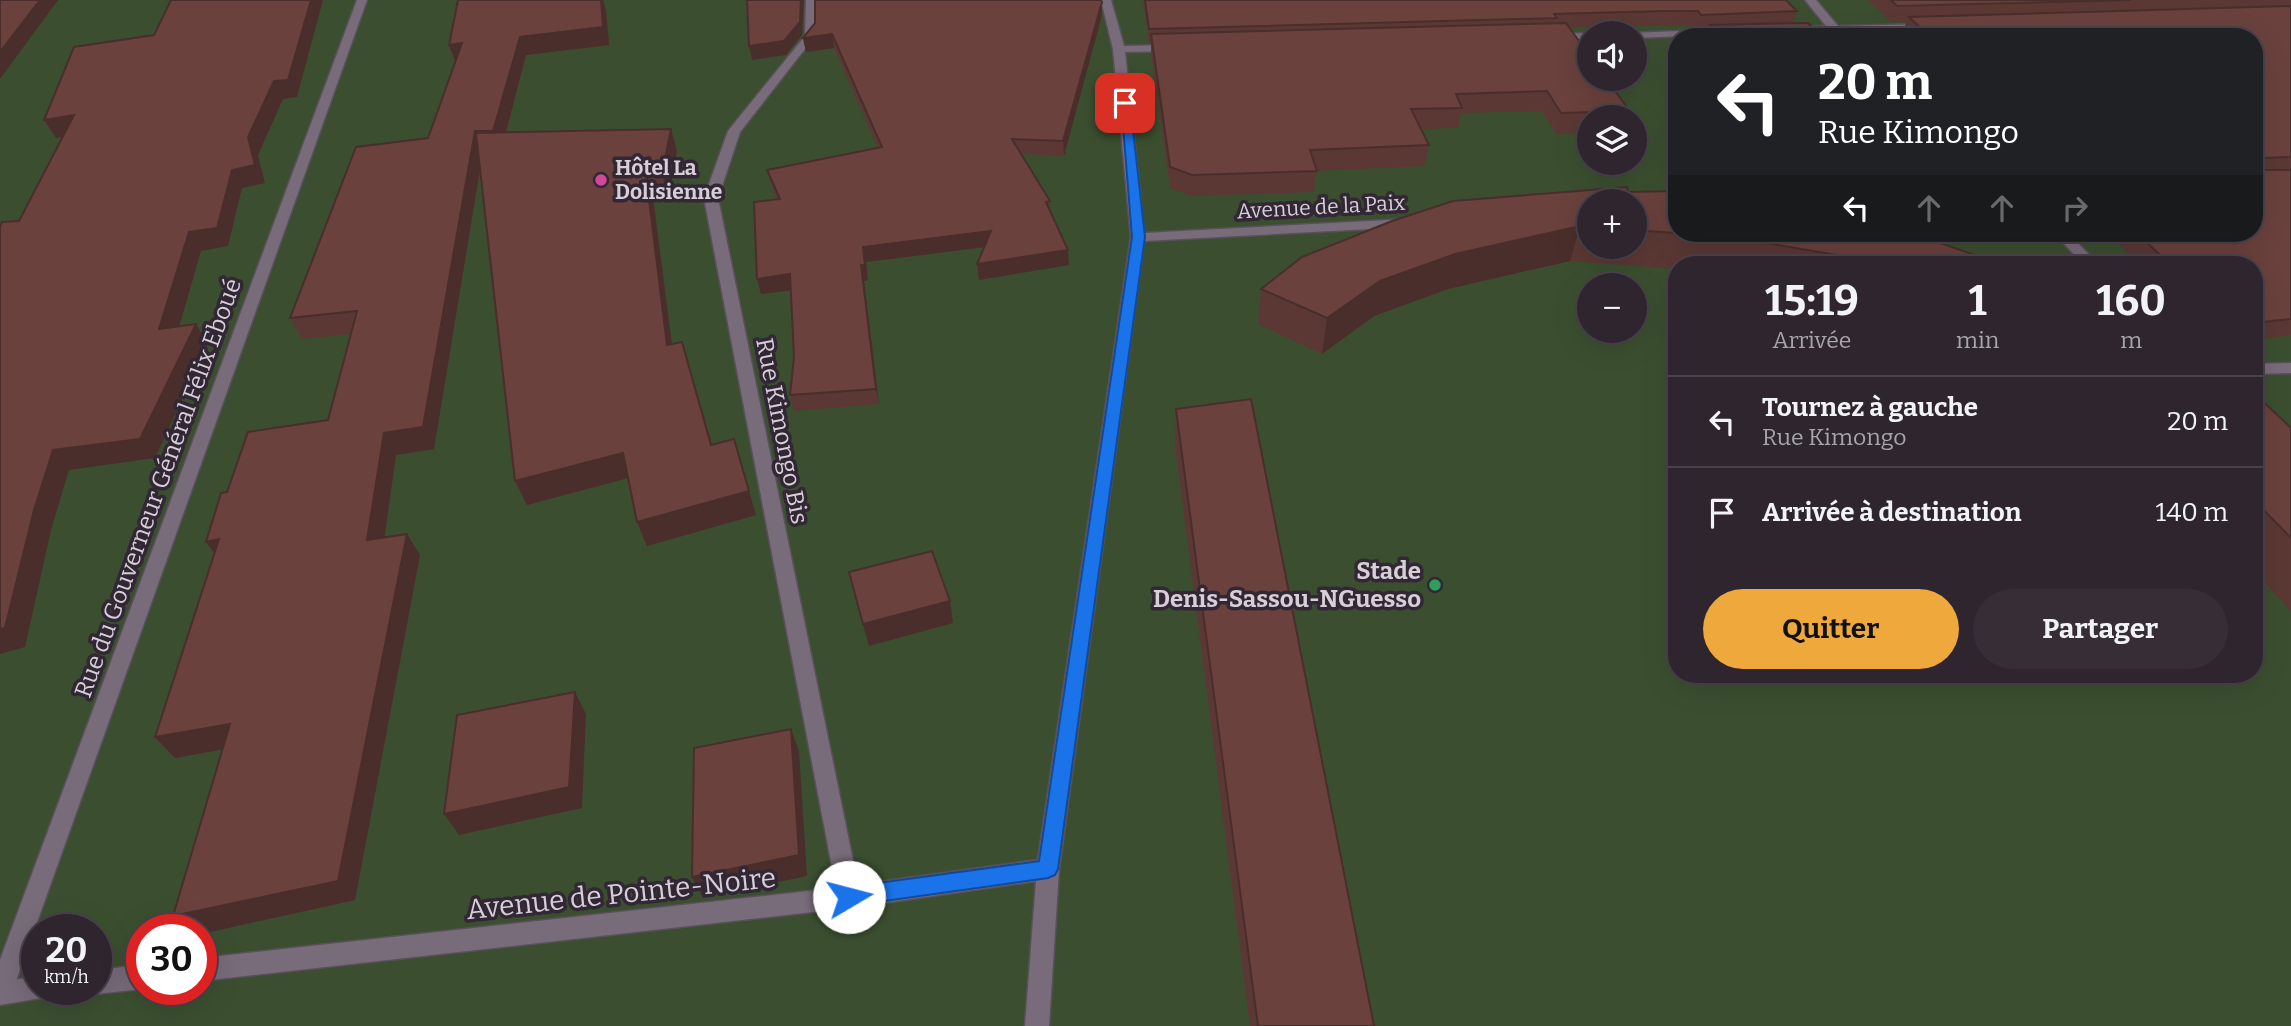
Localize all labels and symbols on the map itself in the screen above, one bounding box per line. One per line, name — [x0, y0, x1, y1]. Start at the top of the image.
pin — [1095, 73, 1155, 133]
place label: Hôtel La Dolisienne — [615, 155, 722, 205]
marker: Hôtel La Dolisienne — [593, 172, 609, 188]
street label: Avenue de la Paix — [1236, 190, 1406, 224]
street label: Rue du Gouverneur Général Félix Eboué — [69, 275, 247, 701]
street label: Rue Kimongo Bis — [750, 335, 814, 527]
place label: Stade Denis-Sassou-NGuesso — [1153, 557, 1421, 613]
marker: Stade Denis-Sassou-NGuesso — [1427, 577, 1443, 593]
position arrow — [812, 860, 886, 934]
street label: Avenue de Pointe-Noire — [465, 861, 777, 926]
speed limit sign: 30 — [126, 914, 217, 1005]

